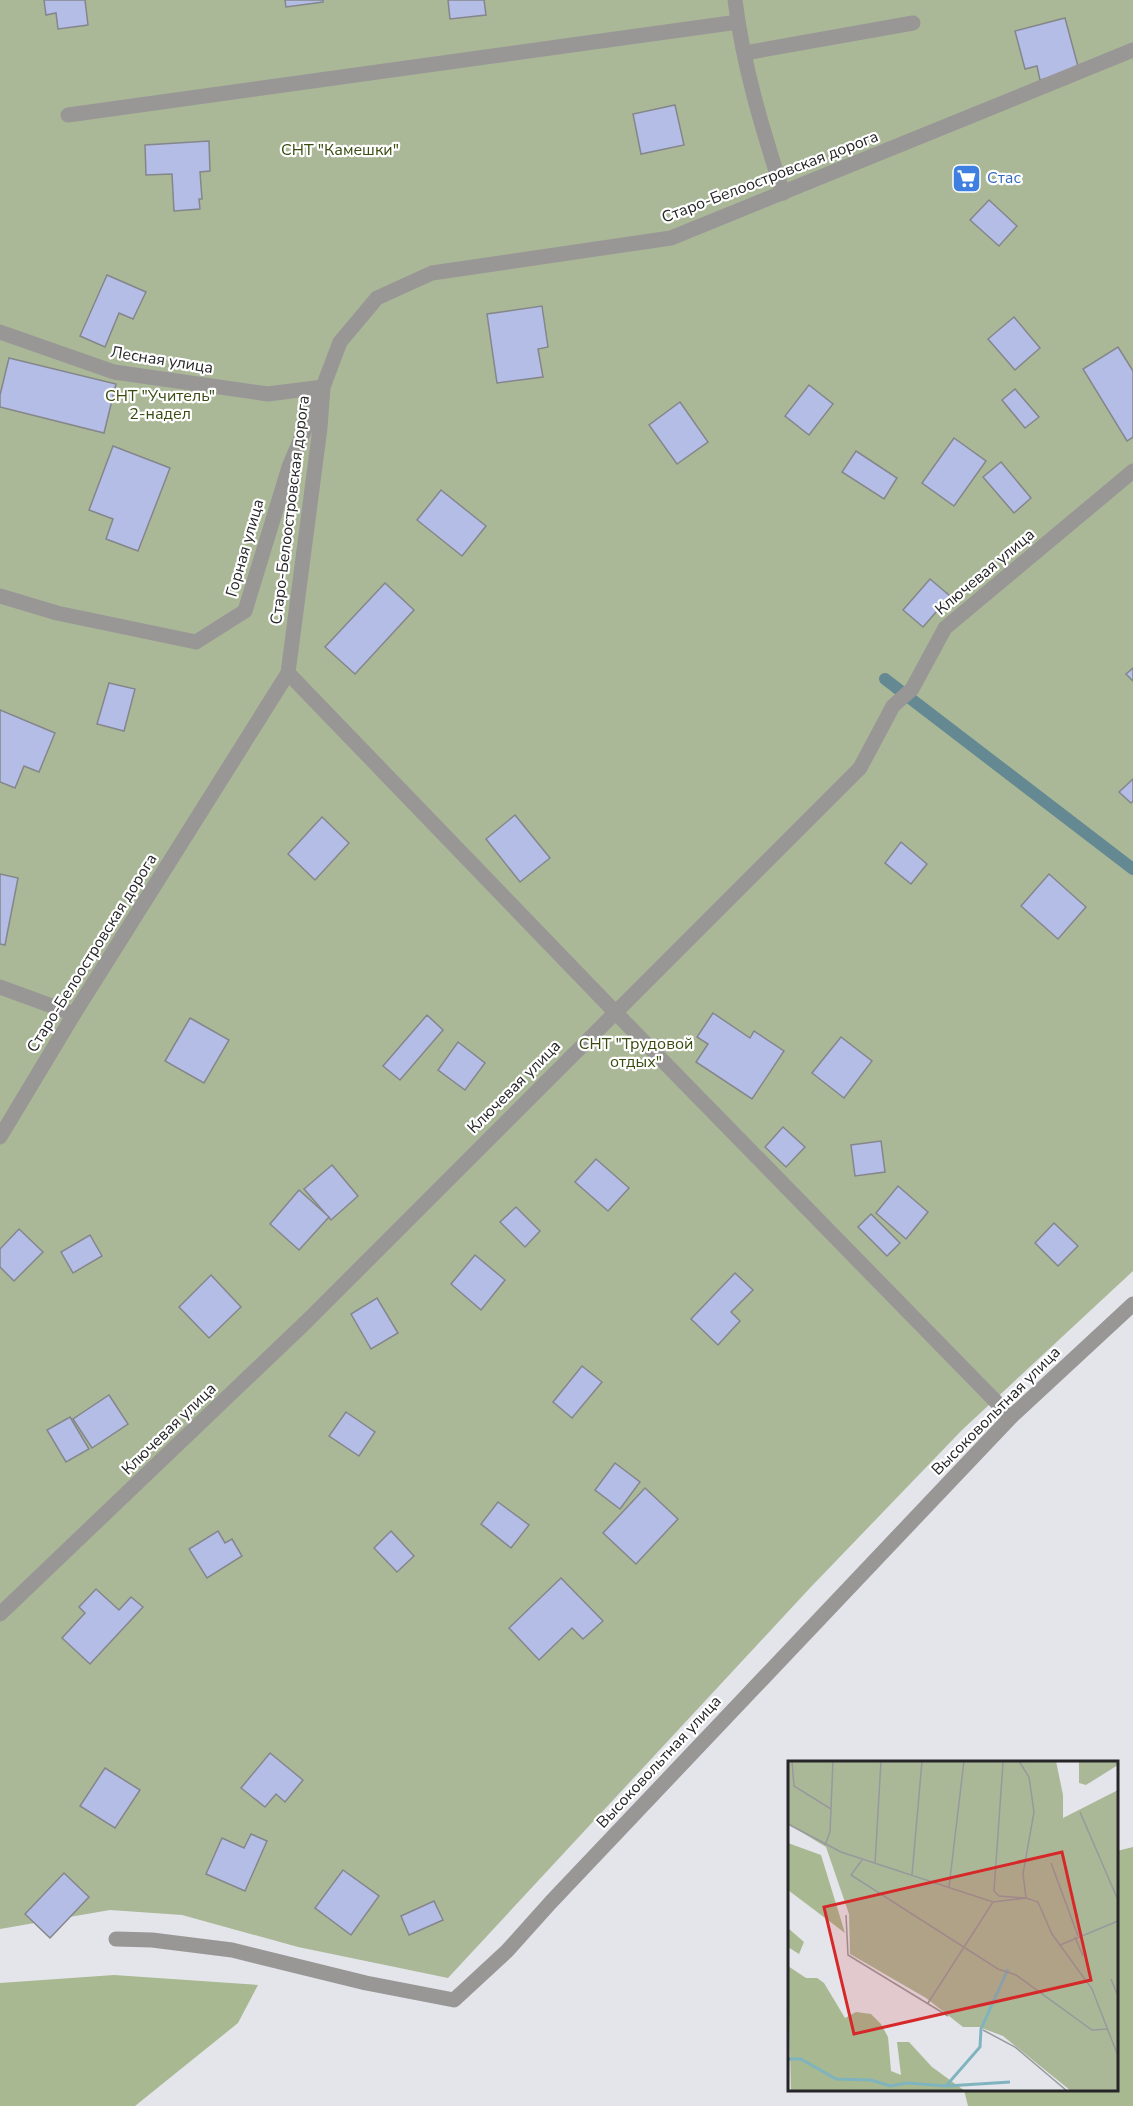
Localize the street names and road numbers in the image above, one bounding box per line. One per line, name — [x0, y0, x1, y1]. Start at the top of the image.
street label: Старо-Белоостровская дорога — [658, 125, 882, 229]
street label: Лесная улица — [109, 341, 215, 379]
street label: Старо-Белоостровская дорога — [265, 394, 315, 626]
street label: Горная улица — [221, 497, 269, 599]
street label: Ключевая улица — [930, 524, 1040, 620]
street label: Старо-Белоостровская дорога — [22, 849, 162, 1057]
street label: Ключевая улица — [462, 1035, 566, 1139]
street label: Высоковольтная улица — [927, 1342, 1065, 1480]
street label: Ключевая улица — [117, 1378, 221, 1480]
street label: Высоковольтная улица — [592, 1691, 726, 1833]

